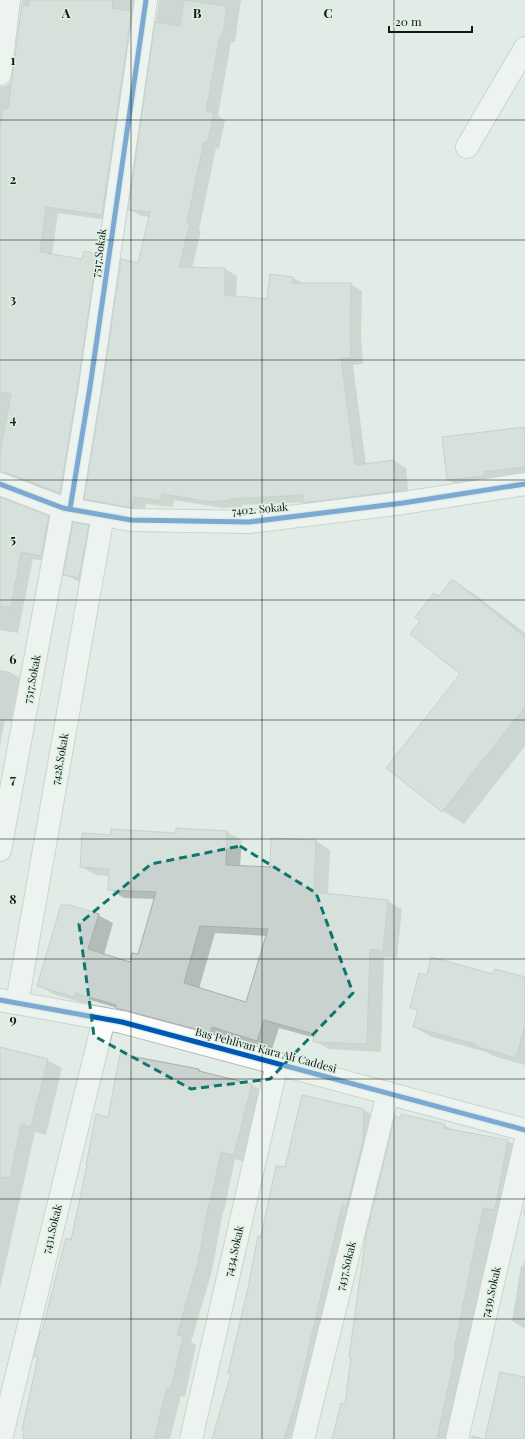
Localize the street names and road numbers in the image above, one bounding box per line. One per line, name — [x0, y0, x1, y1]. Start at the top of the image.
street label: 7517.Sokak — [88, 227, 109, 278]
street label: 7402. Sokak — [231, 499, 289, 518]
street label: 7517.Sokak — [19, 653, 44, 705]
street label: 7428.Sokak — [48, 732, 71, 786]
street label: Baş Pehlivan Kara Ali Caddesi — [194, 1023, 338, 1076]
street label: 7431.Sokak — [38, 1203, 65, 1255]
street label: 7434.Sokak — [220, 1224, 247, 1278]
street label: 7437.Sokak — [332, 1240, 359, 1292]
street label: 7439.Sokak — [477, 1265, 504, 1319]

